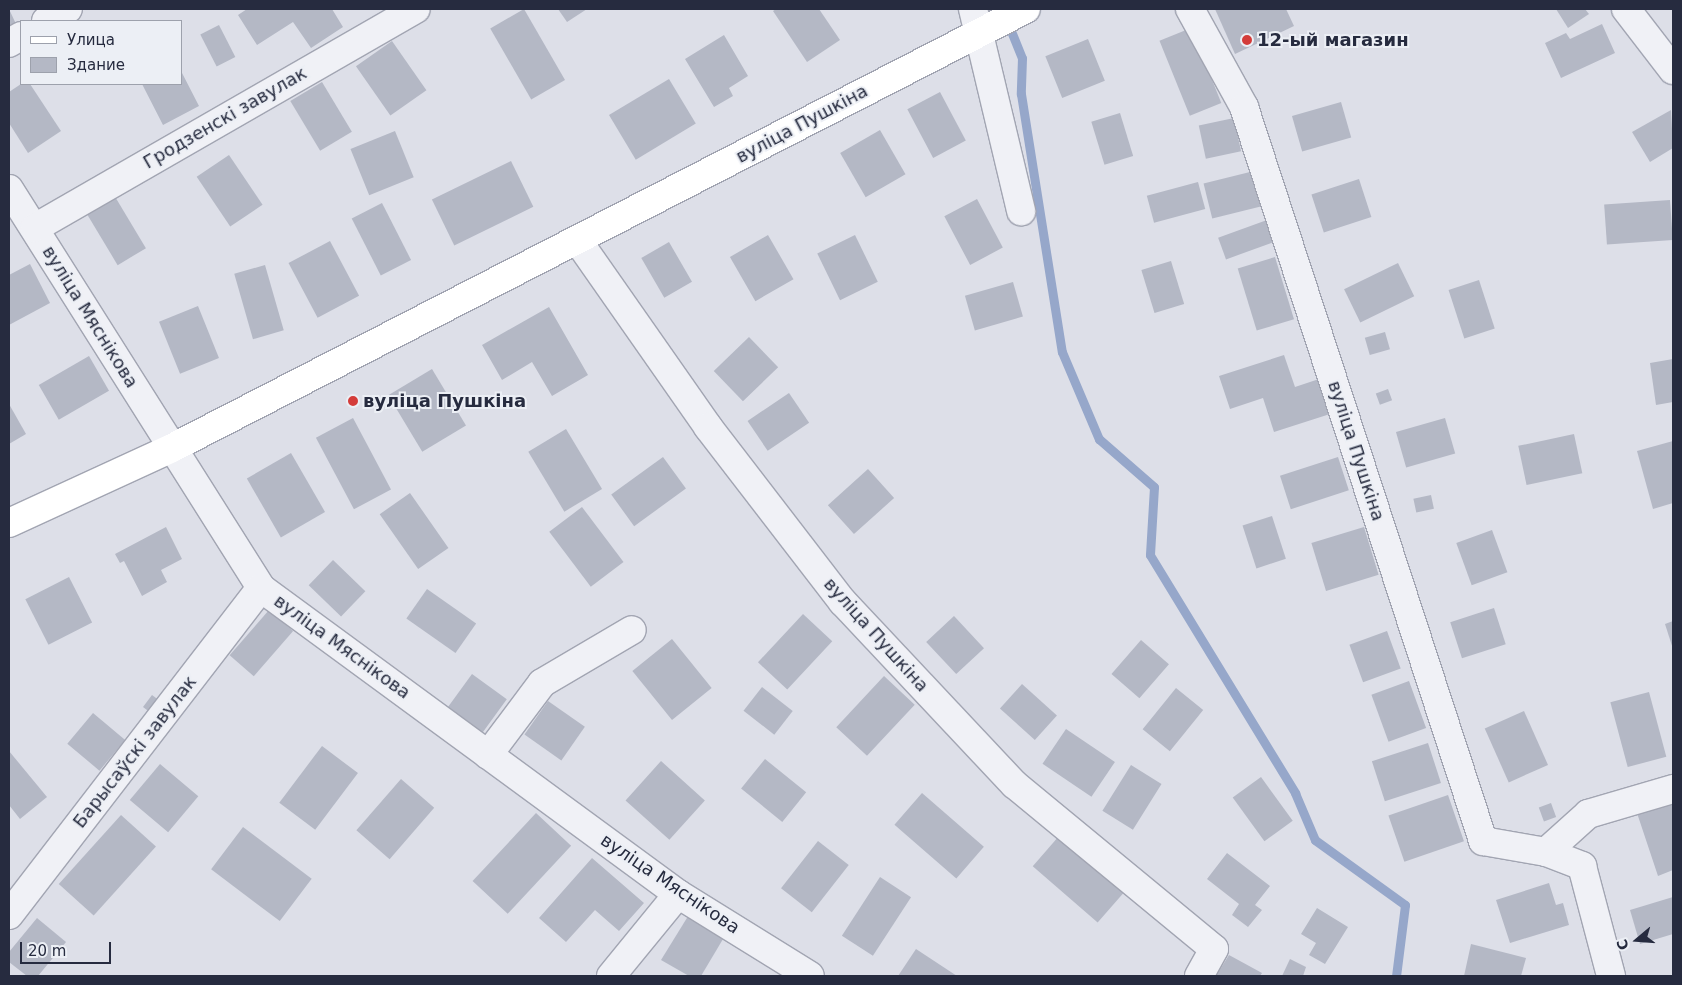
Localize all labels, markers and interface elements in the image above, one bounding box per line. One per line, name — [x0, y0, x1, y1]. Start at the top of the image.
legend — [20, 20, 182, 85]
place label: 12-ый магазин — [1257, 29, 1409, 51]
text: Улица — [67, 31, 115, 49]
marker: 12-ый магазин — [1241, 34, 1253, 46]
text: Здание — [67, 56, 125, 74]
street label: Гродзенскі завулак — [139, 62, 311, 174]
street label: вуліца Пушкіна — [732, 80, 872, 168]
street label: вуліца Мяснікова — [38, 242, 142, 392]
street label: вуліца Пушкіна — [1323, 378, 1389, 524]
place label: вуліца Пушкіна — [363, 390, 526, 412]
marker: вуліца Пушкіна — [347, 395, 359, 407]
street label: вуліца Пушкіна — [819, 573, 933, 697]
street label: вуліца Мяснікова — [270, 590, 414, 704]
street label: Барысаўскі завулак — [69, 672, 201, 832]
street label: вуліца Мяснікова — [596, 829, 744, 939]
north arrow — [1612, 915, 1662, 965]
scale bar — [22, 932, 114, 964]
text: С — [1614, 937, 1632, 952]
text: 20 m — [28, 942, 66, 960]

